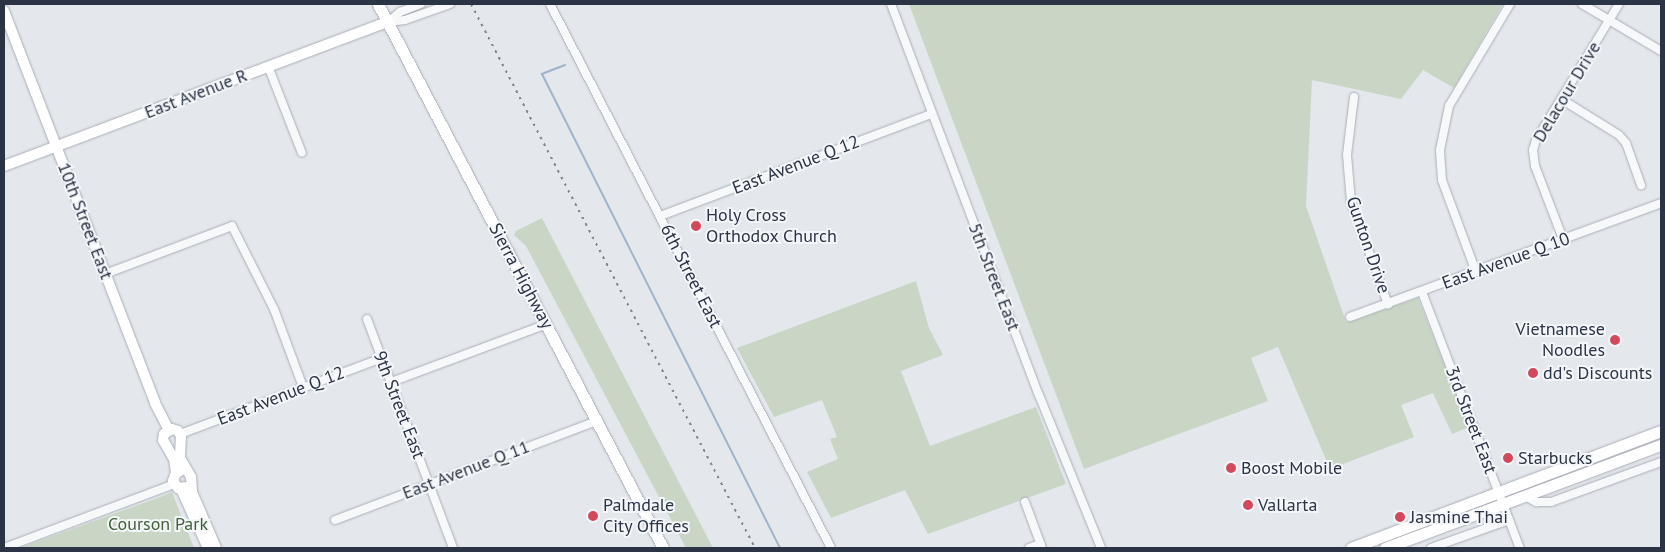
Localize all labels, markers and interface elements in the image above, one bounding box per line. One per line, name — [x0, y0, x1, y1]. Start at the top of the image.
street label: Delacour Drive — [1529, 38, 1605, 146]
street label: East Avenue R — [141, 64, 251, 124]
street label: East Avenue Q 12 — [729, 131, 863, 199]
street label: 10th Street East — [53, 160, 117, 282]
street label: Gunton Drive — [1341, 194, 1395, 296]
place label: Holy Cross Orthodox Church — [706, 205, 837, 248]
street label: Sierra Highway — [484, 220, 558, 332]
street label: 6th Street East — [656, 220, 726, 332]
marker: Holy Cross Orthodox Church — [690, 220, 702, 232]
street label: 5th Street East — [964, 220, 1024, 334]
street label: East Avenue Q 10 — [1439, 228, 1573, 294]
place label: Vietnamese Noodles — [1515, 319, 1605, 362]
marker: Vietnamese Noodles — [1609, 334, 1621, 346]
street label: 9th Street East — [369, 348, 429, 462]
street label: East Avenue Q 12 — [214, 362, 348, 430]
place label: dd's Discounts — [1543, 362, 1652, 384]
street label: 3rd Street East — [1441, 363, 1501, 477]
marker: dd's Discounts — [1527, 367, 1539, 379]
street label: East Avenue Q 11 — [399, 436, 533, 504]
place label: Starbucks — [1518, 447, 1592, 469]
marker: Starbucks — [1502, 452, 1514, 464]
place label: Boost Mobile — [1241, 457, 1342, 479]
marker: Boost Mobile — [1225, 462, 1237, 474]
place label: Vallarta — [1258, 494, 1317, 516]
place label: Palmdale City Offices — [603, 495, 690, 538]
marker: Vallarta — [1242, 499, 1254, 511]
place label: Jasmine Thai — [1410, 506, 1509, 528]
marker: Palmdale City Offices — [587, 510, 599, 522]
marker: Jasmine Thai — [1394, 511, 1406, 523]
park label: Courson Park — [108, 513, 208, 535]

